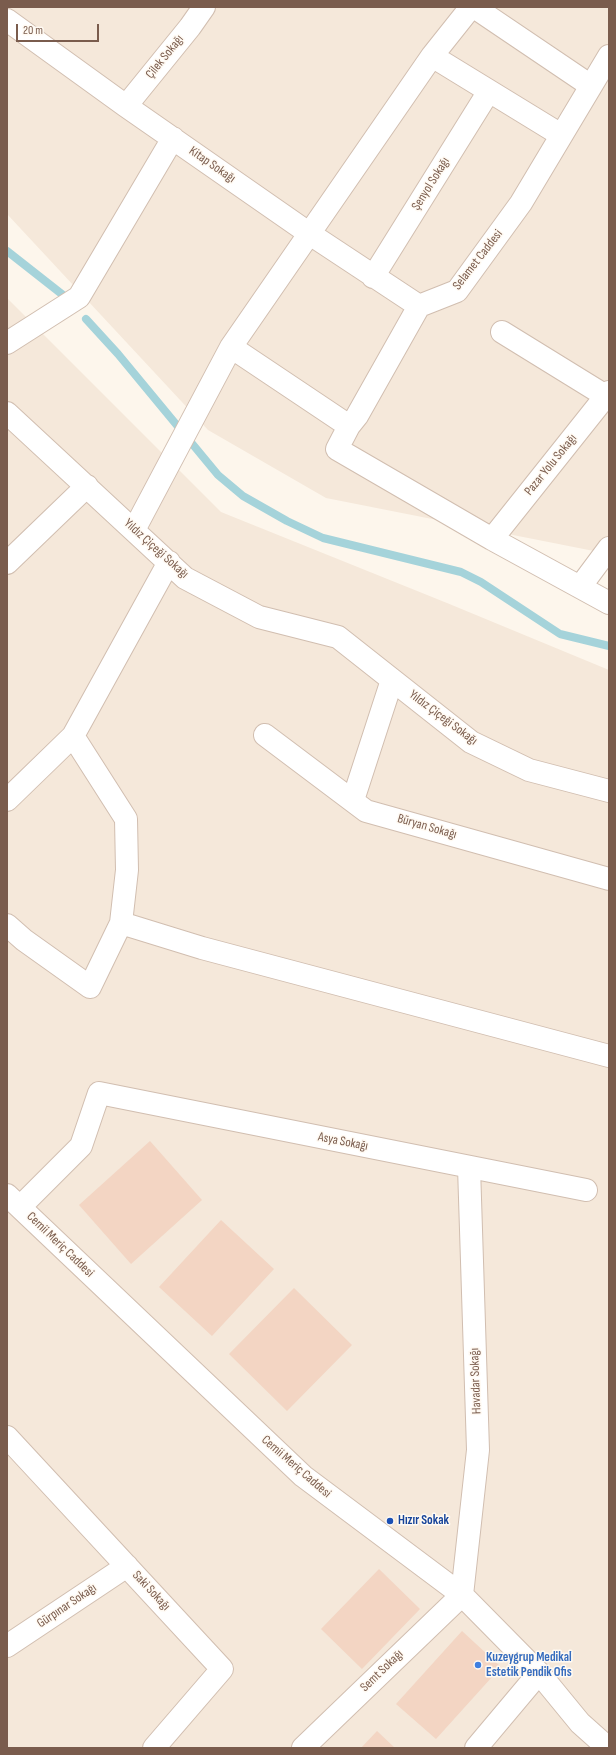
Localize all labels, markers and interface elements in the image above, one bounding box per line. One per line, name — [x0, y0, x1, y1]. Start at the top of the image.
scale bar — [18, 16, 101, 42]
text: 20 m — [23, 23, 43, 38]
street label: Çilek Sokağı — [143, 32, 187, 82]
street label: Kitap Sokağı — [186, 143, 238, 187]
street label: Şenyol Sokağı — [409, 155, 453, 213]
street label: Selamet Caddesi — [450, 227, 506, 293]
street label: Pazar Yolu Sokağı — [522, 431, 580, 499]
street label: Yıldız Çiçeği Sokağı — [120, 516, 192, 582]
street label: Yıldız Çiçeği Sokağı — [406, 687, 480, 749]
street label: Büryan Sokağı — [396, 811, 458, 843]
street label: Asya Sokağı — [317, 1130, 369, 1154]
street label: Cemii Meriç Caddesi — [23, 1209, 97, 1281]
street label: Havadar Sokağı — [467, 1348, 485, 1414]
street label: Cemii Meriç Caddesi — [258, 1432, 334, 1502]
place label: Hızır Sokak — [398, 1513, 449, 1529]
marker: Hızır Sokak — [385, 1516, 395, 1526]
street label: Saki Sokağı — [129, 1568, 173, 1614]
street label: Gürpınar Sokağı — [34, 1580, 100, 1632]
street label: Semt Sokağı — [357, 1647, 407, 1695]
place label: Kuzeygrup Medikal Estetik Pendik Ofis — [486, 1650, 572, 1681]
marker: Kuzeygrup Medikal Estetik Pendik Ofis — [473, 1660, 483, 1670]

